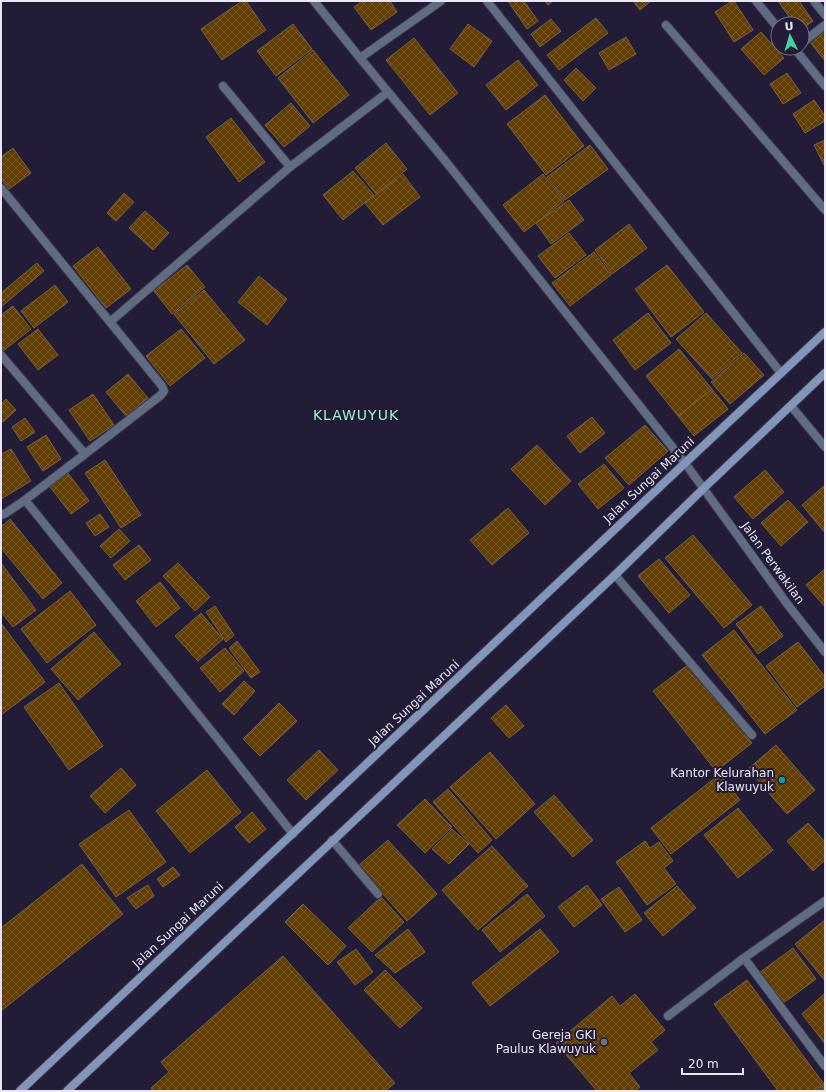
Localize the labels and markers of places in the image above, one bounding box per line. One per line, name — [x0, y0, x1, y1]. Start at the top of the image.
place label: Kantor Kelurahan Klawuyuk — [670, 766, 774, 794]
marker: Kantor Kelurahan Klawuyuk — [777, 775, 787, 785]
place label: Gereja GKI Paulus Klawuyuk — [496, 1028, 596, 1056]
marker: Gereja GKI Paulus Klawuyuk — [599, 1037, 609, 1047]

